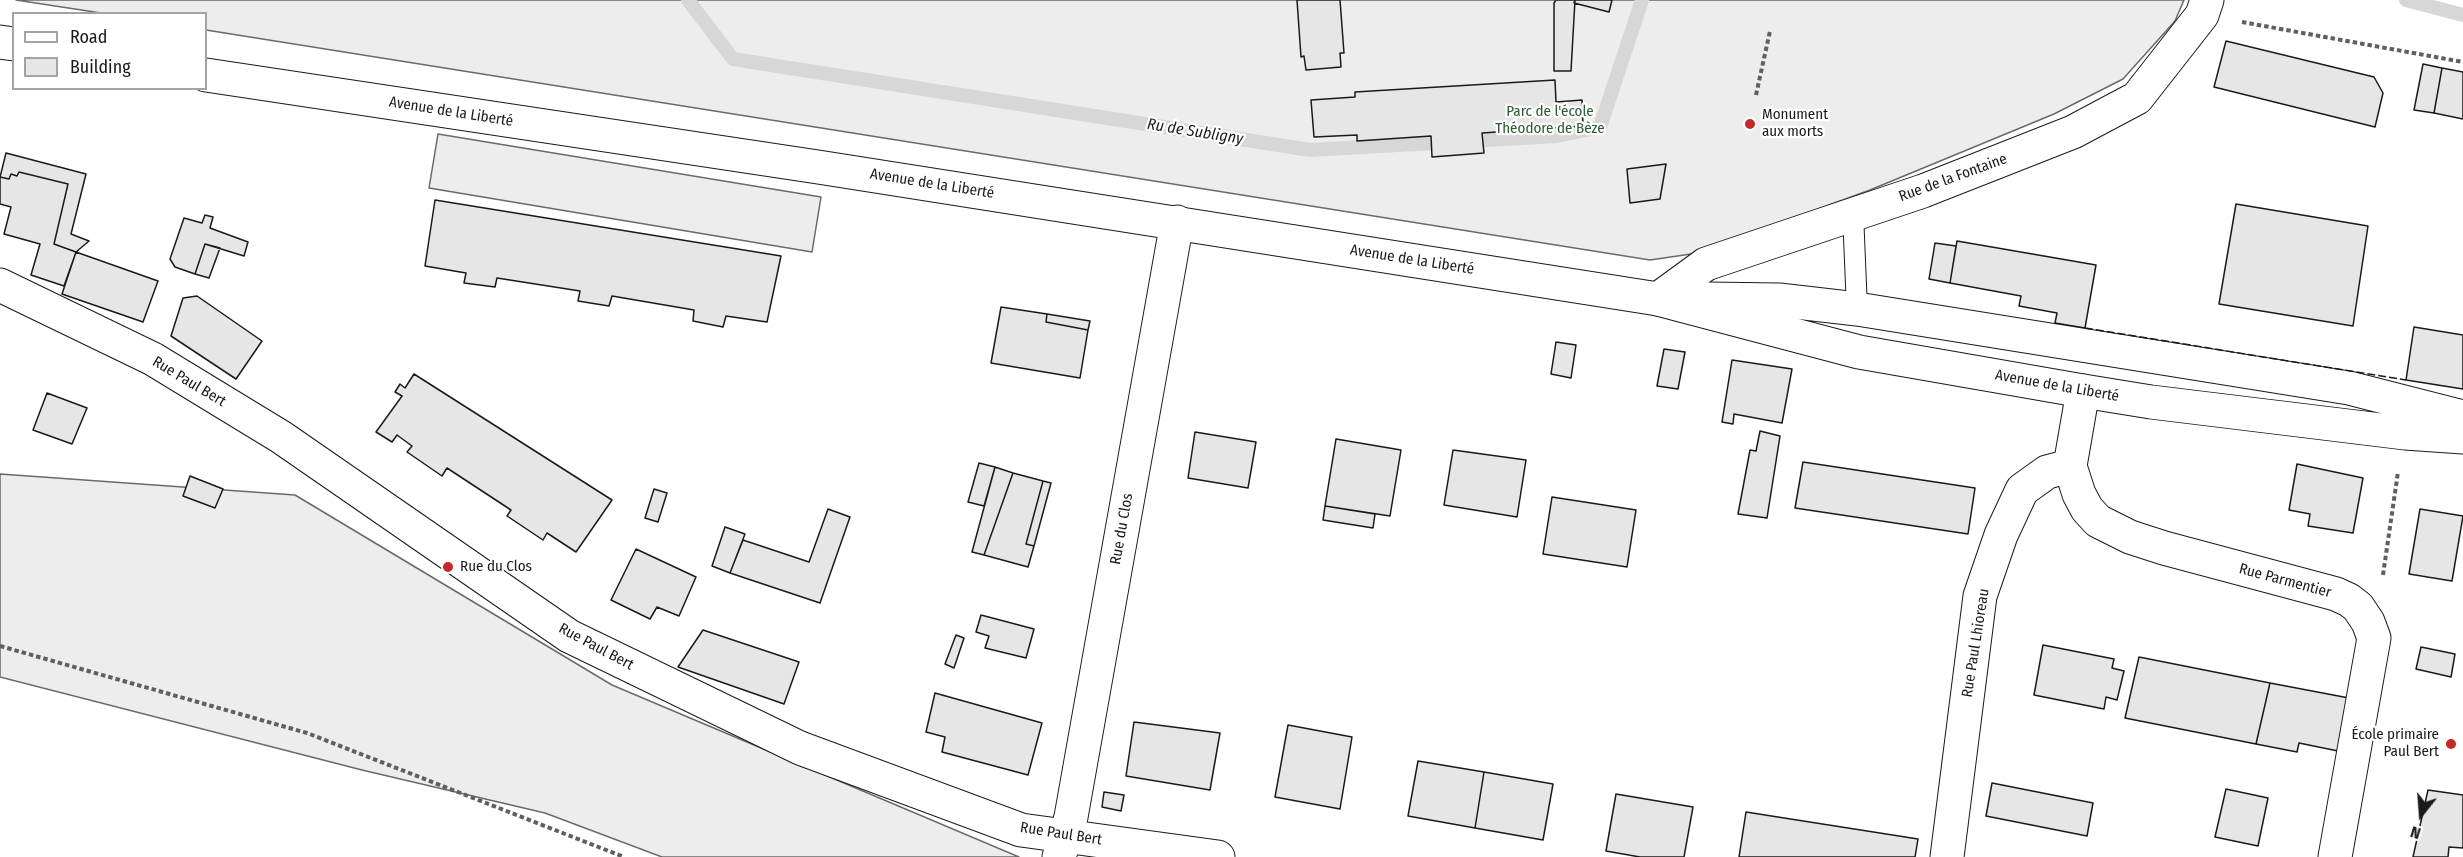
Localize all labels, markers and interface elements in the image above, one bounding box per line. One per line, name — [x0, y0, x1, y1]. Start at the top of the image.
legend — [12, 12, 207, 90]
text: Road — [70, 26, 107, 48]
text: Building — [70, 56, 131, 78]
street label: Avenue de la Liberté — [388, 93, 514, 131]
park label: Parc de l'école Théodore de Bèze — [1495, 103, 1605, 138]
place label: Monument aux morts — [1762, 106, 1828, 141]
water label: Ru de Subligny — [1146, 115, 1244, 149]
marker: Monument aux morts — [1743, 117, 1757, 131]
street label: Rue de la Fontaine — [1896, 150, 2010, 206]
street label: Avenue de la Liberté — [869, 165, 995, 203]
street label: Avenue de la Liberté — [1349, 241, 1475, 279]
street label: Rue Paul Bert — [149, 353, 229, 411]
street label: Avenue de la Liberté — [1994, 366, 2120, 406]
street label: Rue du Clos — [1107, 492, 1137, 566]
place label: Rue du Clos — [460, 558, 532, 576]
marker: Rue du Clos — [441, 560, 455, 574]
street label: Rue Parmentier — [2237, 560, 2333, 602]
street label: Rue Paul Lhioreau — [1959, 587, 1993, 699]
street label: Rue Paul Bert — [555, 620, 637, 674]
place label: École primaire Paul Bert — [2352, 726, 2439, 761]
marker: École primaire Paul Bert — [2444, 737, 2458, 751]
north arrow — [2391, 785, 2451, 845]
street label: Rue Paul Bert — [1019, 819, 1103, 849]
text: N — [2408, 822, 2423, 843]

